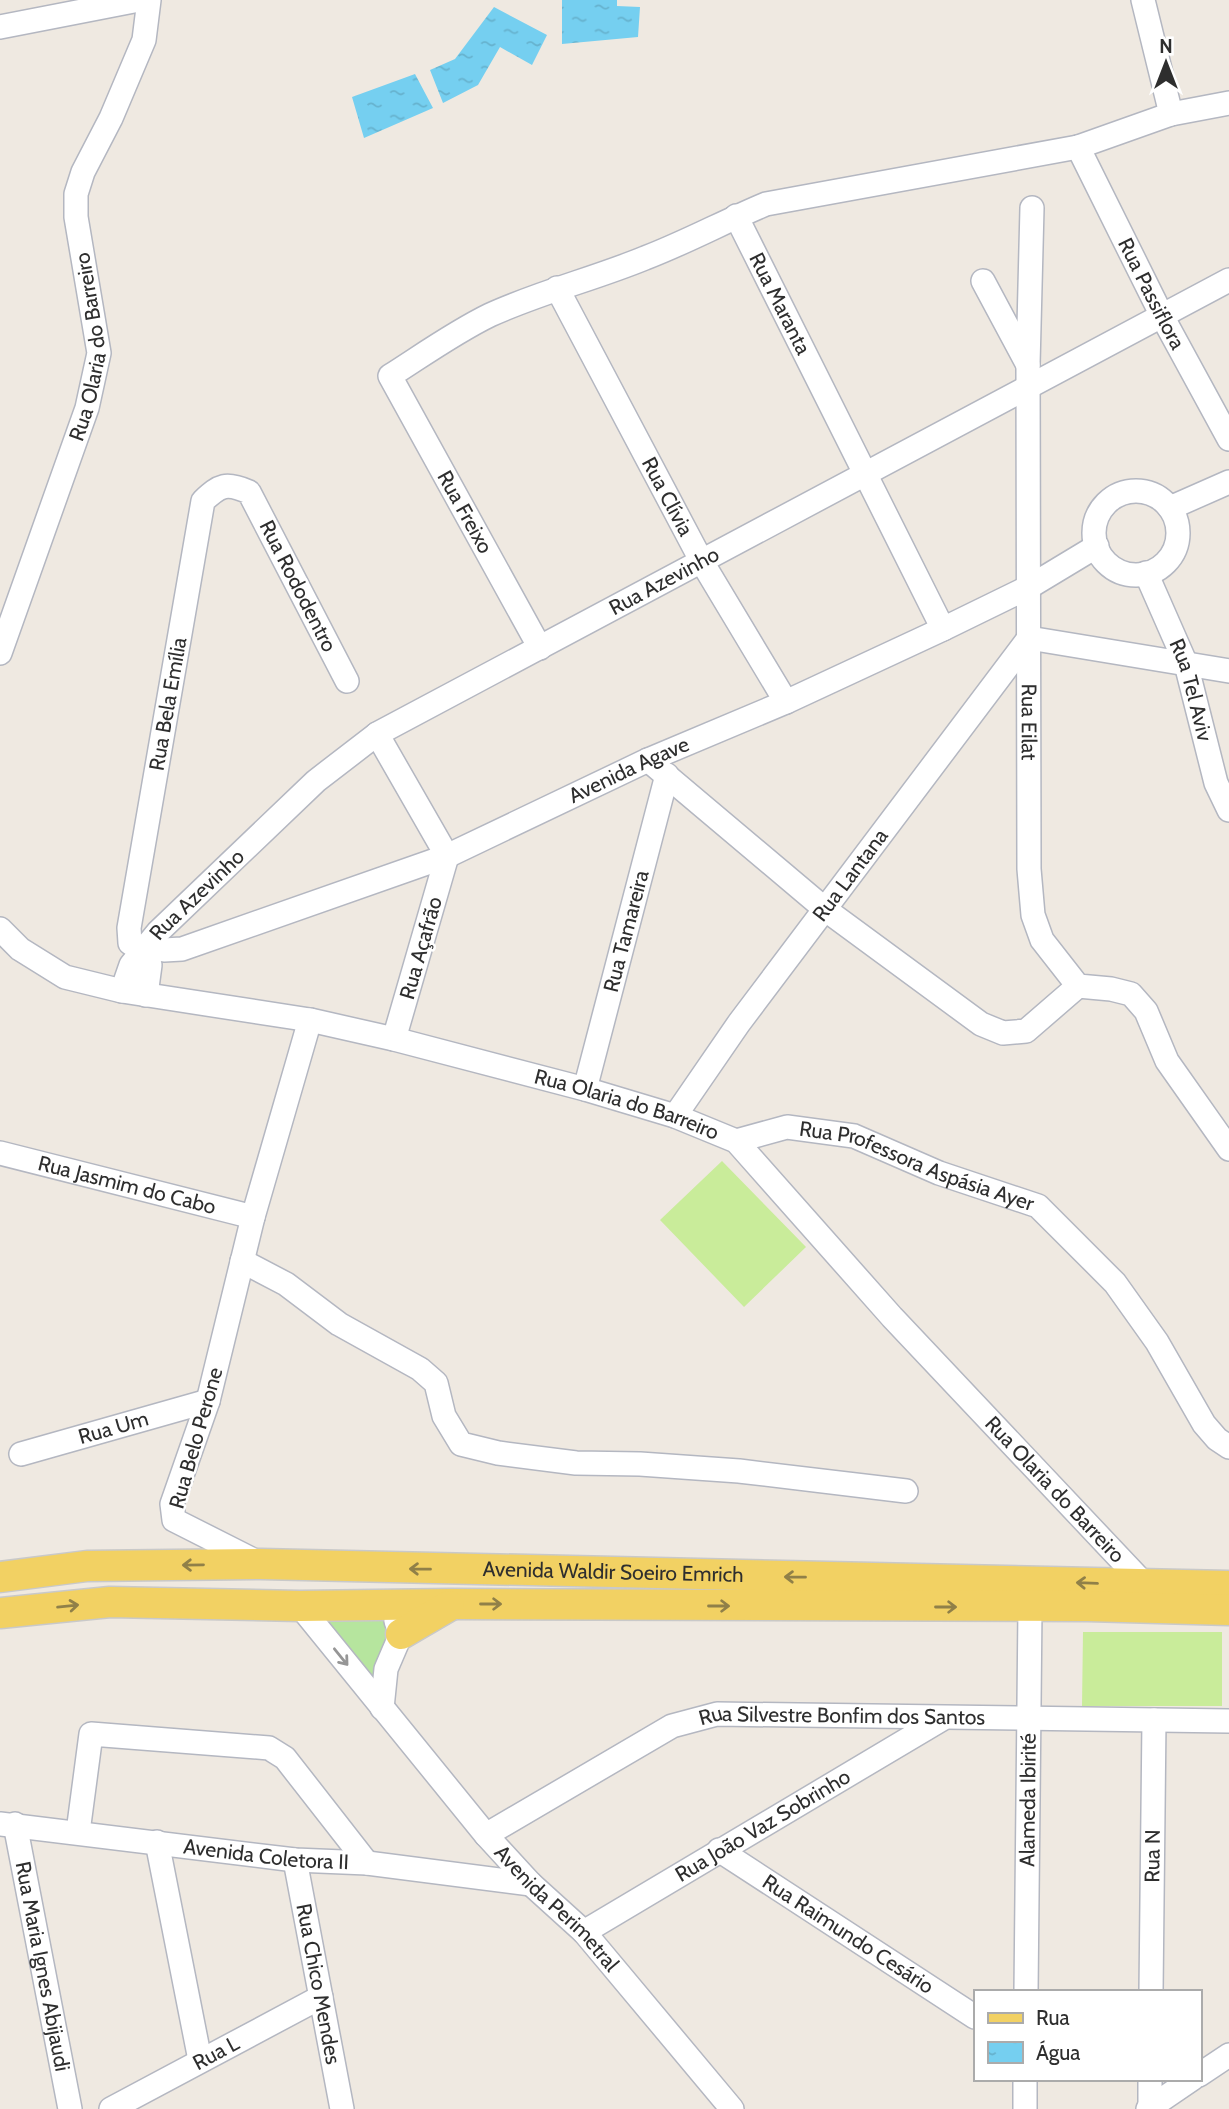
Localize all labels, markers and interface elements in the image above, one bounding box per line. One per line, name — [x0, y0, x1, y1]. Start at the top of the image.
north arrow — [1131, 28, 1201, 98]
text: N — [1159, 35, 1173, 58]
street label: Rua Passiflora — [1113, 233, 1191, 354]
street label: Rua Maranta — [744, 248, 816, 358]
street label: Rua Olaria do Barreiro — [63, 251, 111, 444]
street label: Rua Clívia — [637, 453, 699, 540]
street label: Rua Freixo — [432, 466, 498, 558]
street label: Rua Rododentro — [255, 516, 342, 656]
street label: Rua Azevinho — [605, 541, 723, 620]
street label: Rua Bela Emília — [143, 635, 192, 773]
street label: Rua Tel Aviv — [1164, 635, 1218, 745]
street label: Rua Eilat — [1017, 684, 1042, 760]
street label: Avenida Agave — [564, 731, 693, 808]
street label: Rua Lantana — [807, 824, 893, 926]
street label: Rua Azevinho — [144, 844, 249, 945]
street label: Rua Tamareira — [598, 868, 654, 995]
street label: Rua Açafrão — [394, 894, 447, 1002]
street label: Rua Olaria do Barreiro — [532, 1063, 723, 1145]
street label: Rua Professora Aspásia Ayer — [798, 1116, 1038, 1216]
street label: Rua Jasmim do Cabo — [36, 1150, 219, 1219]
street label: Rua Belo Perone — [163, 1364, 228, 1511]
street label: Rua Um — [75, 1406, 151, 1449]
street label: Rua Olaria do Barreiro — [980, 1411, 1130, 1568]
street label: Avenida Waldir Soeiro Emrich — [483, 1556, 744, 1587]
one-way arrow — [182, 1558, 205, 1571]
one-way arrow — [409, 1562, 432, 1575]
one-way arrow — [784, 1571, 807, 1584]
one-way arrow — [1076, 1577, 1099, 1590]
one-way arrow — [479, 1597, 502, 1611]
one-way arrow — [707, 1599, 730, 1613]
one-way arrow — [56, 1600, 79, 1613]
one-way arrow — [934, 1600, 957, 1614]
one-way arrow — [334, 1648, 349, 1666]
street label: Rua Silvestre Bonfim dos Santos — [696, 1700, 986, 1730]
street label: Alameda Ibirité — [1014, 1733, 1041, 1867]
street label: Rua João Vaz Sobrinho — [670, 1764, 855, 1887]
street label: Rua N — [1139, 1829, 1165, 1883]
street label: Avenida Coletora II — [182, 1833, 349, 1874]
street label: Avenida Perimetral — [490, 1840, 625, 1976]
street label: Rua Maria Ignes Abijaudi — [10, 1859, 75, 2073]
street label: Rua Raimundo Cesário — [758, 1869, 939, 1999]
street label: Rua Chico Mendes — [291, 1901, 346, 2067]
legend — [974, 1990, 1201, 2081]
text: Rua — [1036, 2005, 1070, 2030]
street label: Rua L — [188, 2030, 244, 2075]
text: Água — [1036, 2040, 1080, 2065]

